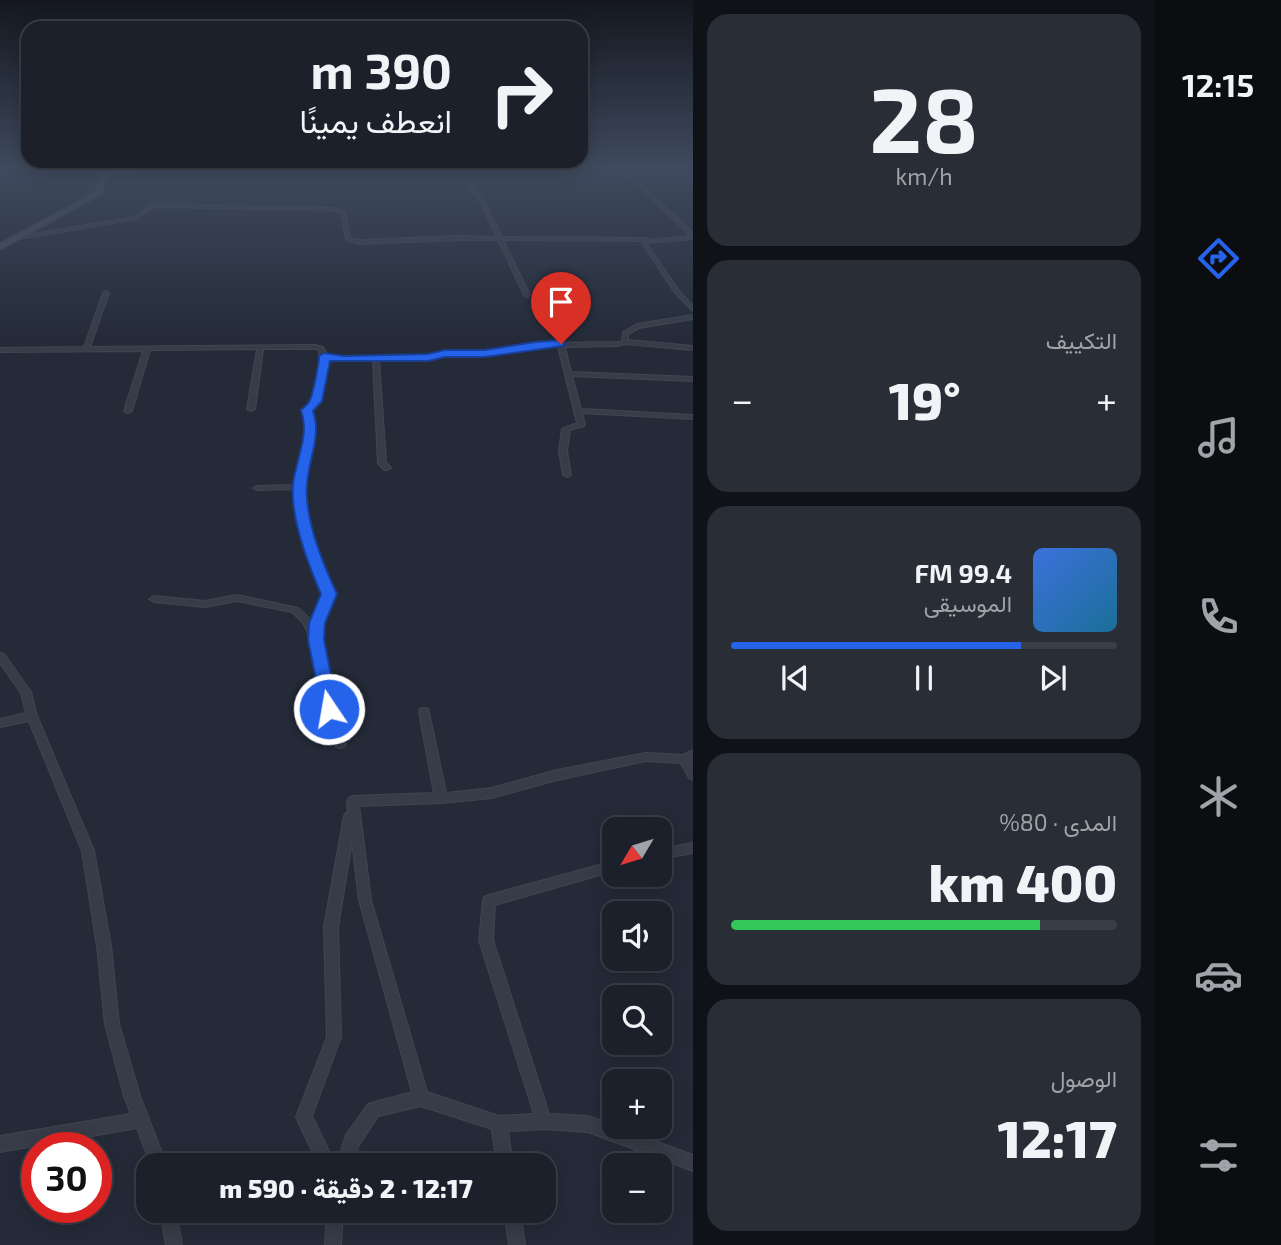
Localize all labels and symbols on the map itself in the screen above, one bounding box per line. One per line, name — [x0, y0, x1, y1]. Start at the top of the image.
pin — [531, 272, 591, 344]
position arrow — [292, 672, 366, 746]
north arrow — [602, 817, 672, 887]
speed limit sign: 30 — [21, 1132, 112, 1223]

